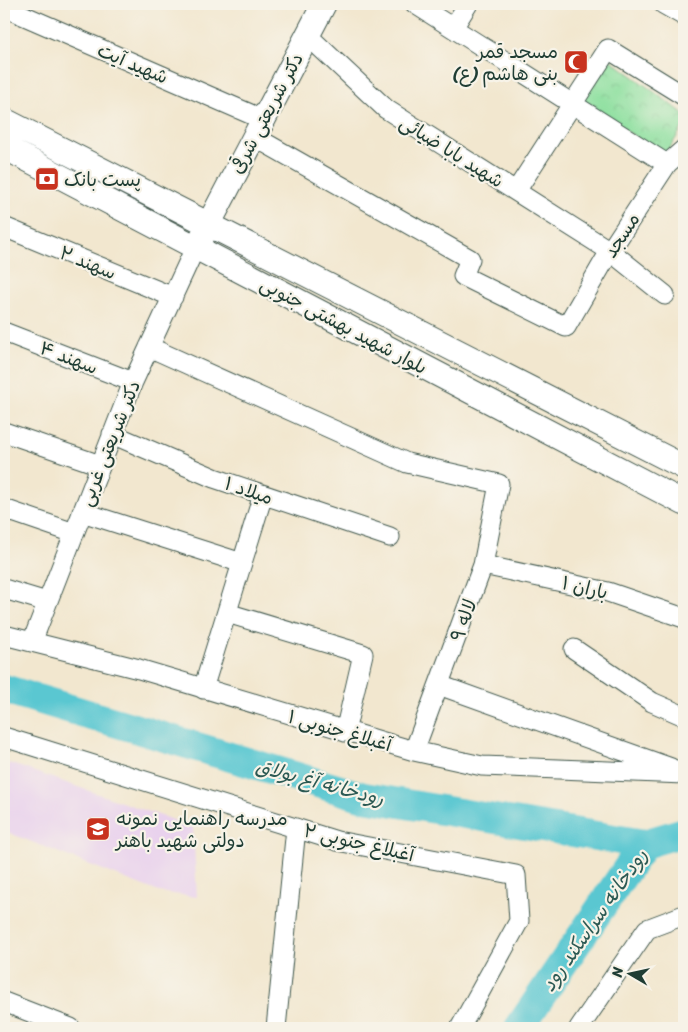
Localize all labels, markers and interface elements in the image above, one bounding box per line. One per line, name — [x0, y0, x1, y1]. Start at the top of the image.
street label: شهید آیت — [92, 34, 174, 93]
place label: مسجد قمر بنی هاشم (ع) — [452, 35, 558, 90]
street label: دکتر شریعتی شرقی — [221, 47, 312, 180]
mosque icon: مسجد قمر بنی هاشم (ع) — [563, 49, 589, 75]
street label: شهيد بابا ضيائی — [393, 106, 511, 197]
place label: پست بانک — [64, 163, 141, 196]
bank icon: پست بانک — [34, 166, 60, 192]
street label: مسجد — [594, 206, 649, 265]
street label: سهند ۲ — [54, 236, 121, 289]
street label: بلوار شهید بهشتی جنوبی — [254, 267, 433, 384]
street label: سهند ۴ — [35, 331, 103, 384]
street label: دکتر شریعتی غربی — [69, 375, 150, 511]
street label: میلاد ۱ — [220, 467, 278, 514]
street label: باران ۱ — [558, 566, 611, 609]
street label: لاله ۹ — [441, 594, 486, 646]
street label: آغبلاغ جنوبی ۱ — [284, 700, 397, 761]
water label: رودخانه آغ بولاق — [252, 748, 389, 817]
place label: مدرسه راهنمایی نمونه دولتی شهید باهنر — [114, 802, 288, 857]
street label: آغبلاغ جنوبی ۲ — [300, 814, 419, 872]
school or university icon: مدرسه راهنمایی نمونه دولتی شهید باهنر — [85, 816, 111, 842]
water label: رودخانه سراسکند رود — [532, 841, 657, 999]
north arrow — [606, 950, 656, 1000]
text: N — [604, 965, 631, 980]

